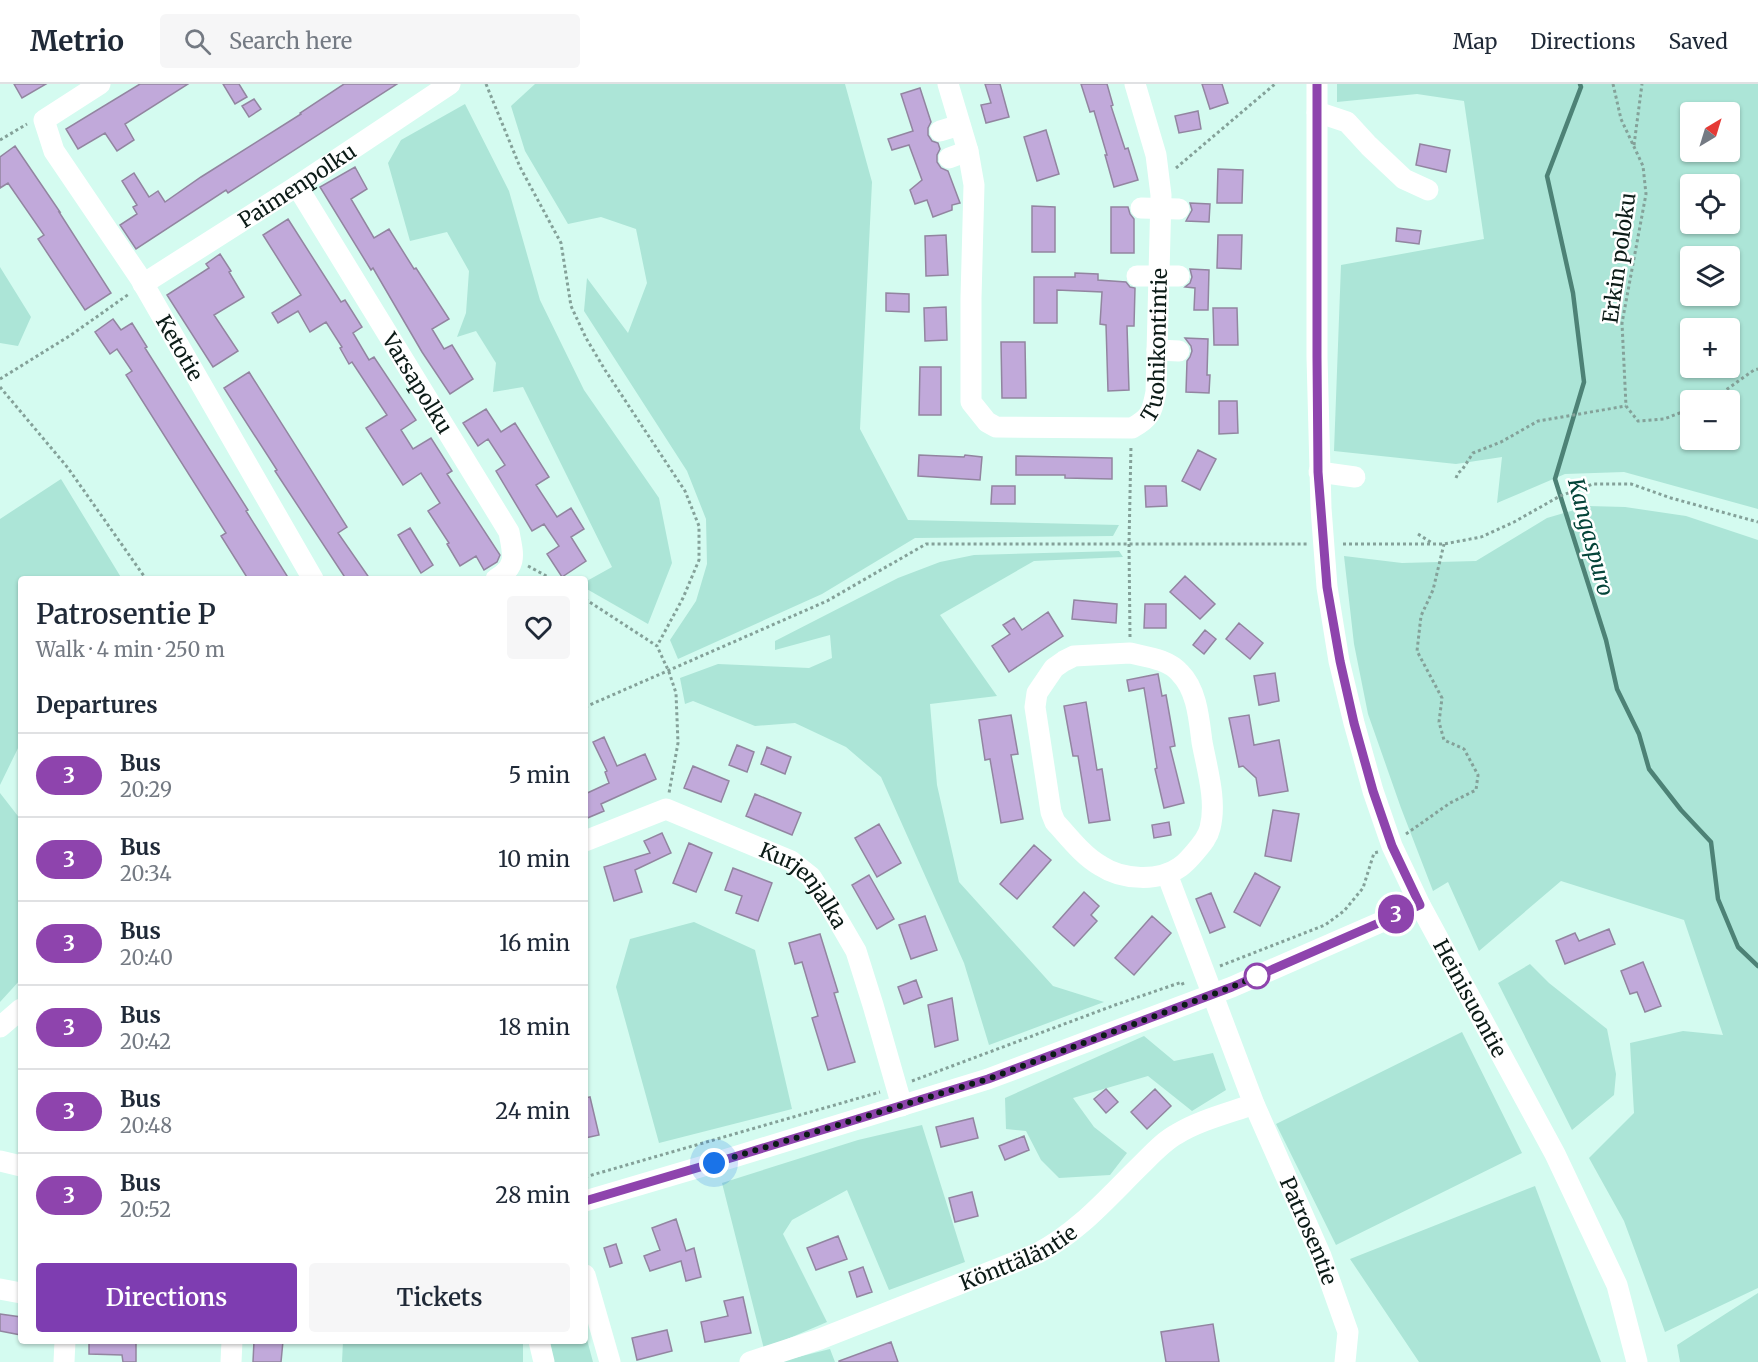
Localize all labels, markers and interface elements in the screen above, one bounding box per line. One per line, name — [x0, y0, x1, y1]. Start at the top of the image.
search box — [160, 14, 580, 68]
text: Metrio — [30, 23, 124, 59]
icon: search — [181, 25, 214, 58]
text: Search here — [229, 27, 352, 55]
text: Map — [1453, 28, 1497, 55]
text: Directions — [1530, 28, 1635, 55]
text: Saved — [1668, 28, 1728, 55]
north arrow — [1680, 102, 1740, 162]
map controls — [1680, 102, 1740, 450]
street label: Paimenpolku — [233, 137, 361, 233]
button: locate — [1680, 174, 1740, 234]
street label: Erkin poloku — [1596, 191, 1642, 325]
button: layers — [1680, 246, 1740, 306]
street label: Tuohikontintie — [1134, 268, 1173, 427]
street label: Ketotie — [151, 310, 210, 386]
button: + — [1680, 318, 1740, 378]
street label: Varsapolku — [376, 327, 459, 438]
button: − — [1680, 390, 1740, 450]
water label: Kangaspuro — [1562, 474, 1620, 599]
text: Patrosentie P — [36, 596, 216, 632]
button: heart — [507, 596, 570, 659]
text: Walk · 4 min · 250 m — [36, 637, 225, 662]
text: Departures — [36, 691, 158, 719]
text: Bus — [120, 749, 161, 777]
text: 5 min — [508, 761, 570, 789]
text: 3 — [63, 762, 75, 789]
text: 20:29 — [120, 777, 172, 802]
text: Bus — [120, 833, 161, 861]
street label: Kurjenjalka — [756, 836, 853, 933]
text: 10 min — [498, 845, 570, 873]
text: 3 — [63, 846, 75, 873]
text: 20:34 — [120, 861, 172, 886]
line badge: 3 — [1376, 894, 1416, 934]
text: 3 — [1390, 901, 1402, 928]
text: Bus — [120, 917, 161, 945]
text: 16 min — [499, 929, 570, 957]
text: 3 — [63, 930, 75, 957]
street label: Heinisuontie — [1428, 934, 1513, 1062]
text: 20:40 — [120, 945, 173, 970]
unlabelled marker — [1244, 963, 1270, 989]
text: Bus — [120, 1001, 161, 1029]
text: 18 min — [499, 1013, 570, 1041]
text: 3 — [63, 1014, 75, 1041]
text: 20:42 — [120, 1029, 171, 1054]
text: Bus — [120, 1085, 161, 1113]
text: 24 min — [495, 1097, 570, 1125]
text: 3 — [63, 1098, 75, 1125]
text: 20:48 — [120, 1113, 172, 1138]
your location — [699, 1148, 729, 1178]
text: Bus — [120, 1169, 161, 1197]
street label: Patrosentie — [1274, 1172, 1344, 1288]
text: 28 min — [495, 1181, 570, 1209]
text: 3 — [63, 1182, 75, 1209]
text: 20:52 — [120, 1197, 171, 1222]
street label: Könttäläntie — [956, 1219, 1082, 1296]
button: Directions — [36, 1263, 297, 1332]
button: Tickets — [309, 1263, 570, 1332]

